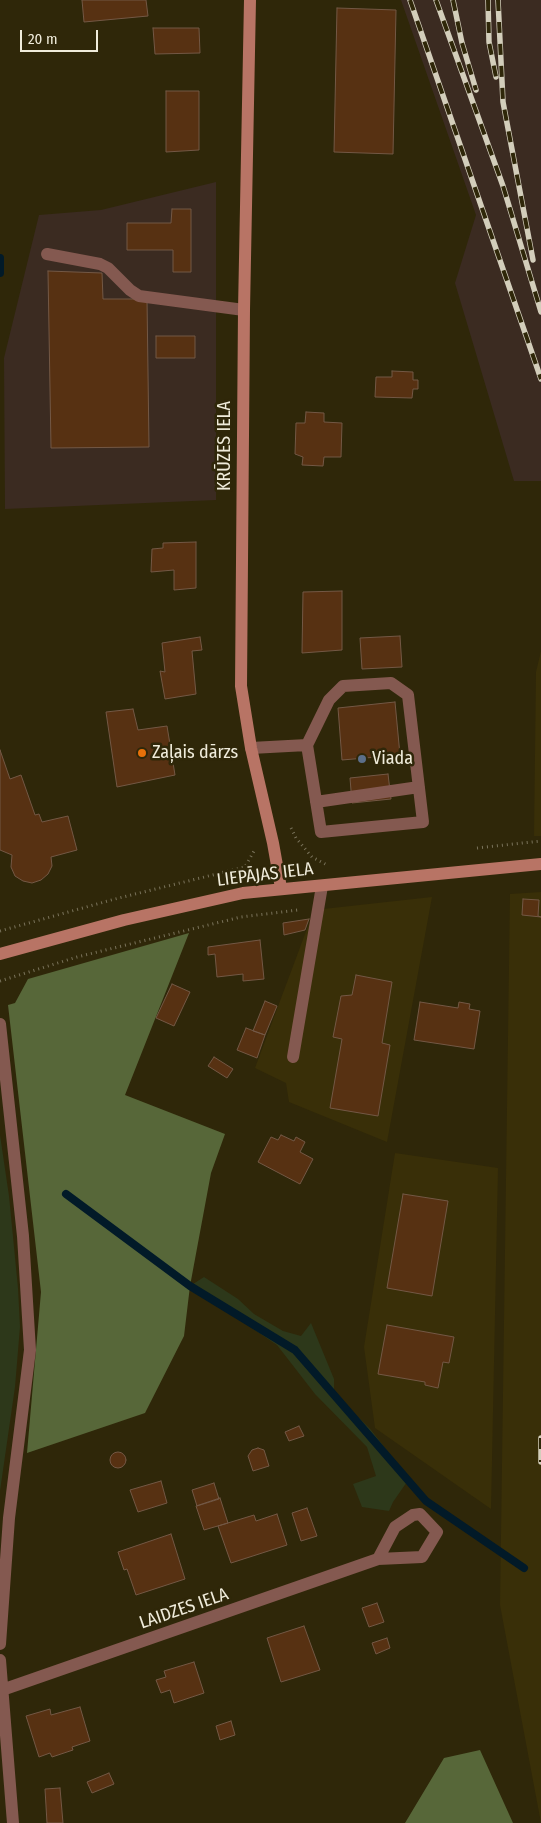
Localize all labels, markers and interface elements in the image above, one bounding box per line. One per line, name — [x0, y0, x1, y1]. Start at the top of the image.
scale bar — [22, 20, 100, 52]
text: 20 m — [28, 30, 58, 48]
street label: KRŪZES IELA — [214, 401, 236, 491]
place label: Zaļais dārzs — [152, 742, 238, 764]
marker: Zaļais dārzs — [136, 747, 148, 759]
place label: Viada — [372, 748, 413, 770]
marker: Viada — [356, 753, 368, 765]
street label: LIEPĀJAS IELA — [216, 858, 314, 892]
street label: LAIDZES IELA — [137, 1584, 231, 1634]

